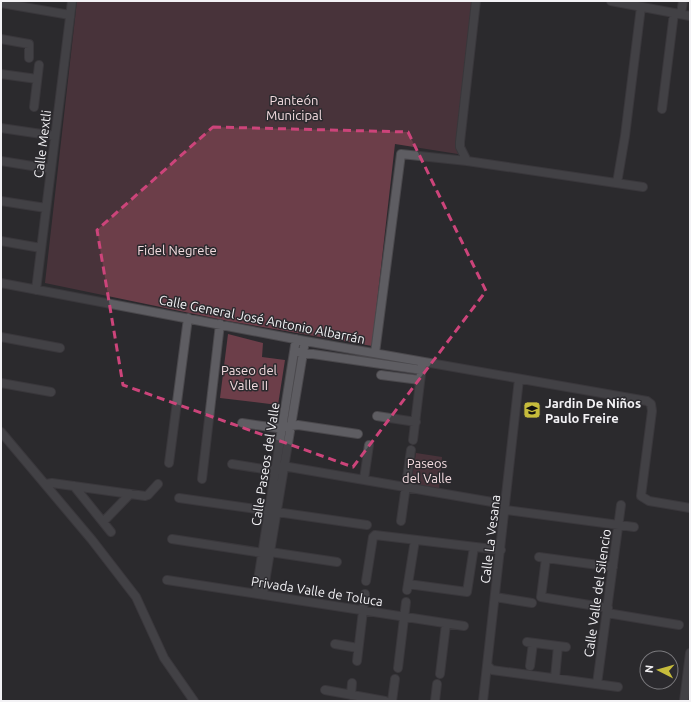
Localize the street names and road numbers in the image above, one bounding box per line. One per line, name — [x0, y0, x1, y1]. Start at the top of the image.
street label: Calle Mextli — [31, 109, 53, 179]
street label: Calle General José Antonio Albarrán — [158, 292, 366, 346]
street label: Calle Paseos del Valle — [248, 401, 282, 527]
street label: Calle La Vesana — [478, 494, 502, 584]
street label: Calle Valle del Silencio — [581, 528, 613, 658]
street label: Privada Valle de Toluca — [250, 574, 384, 608]

